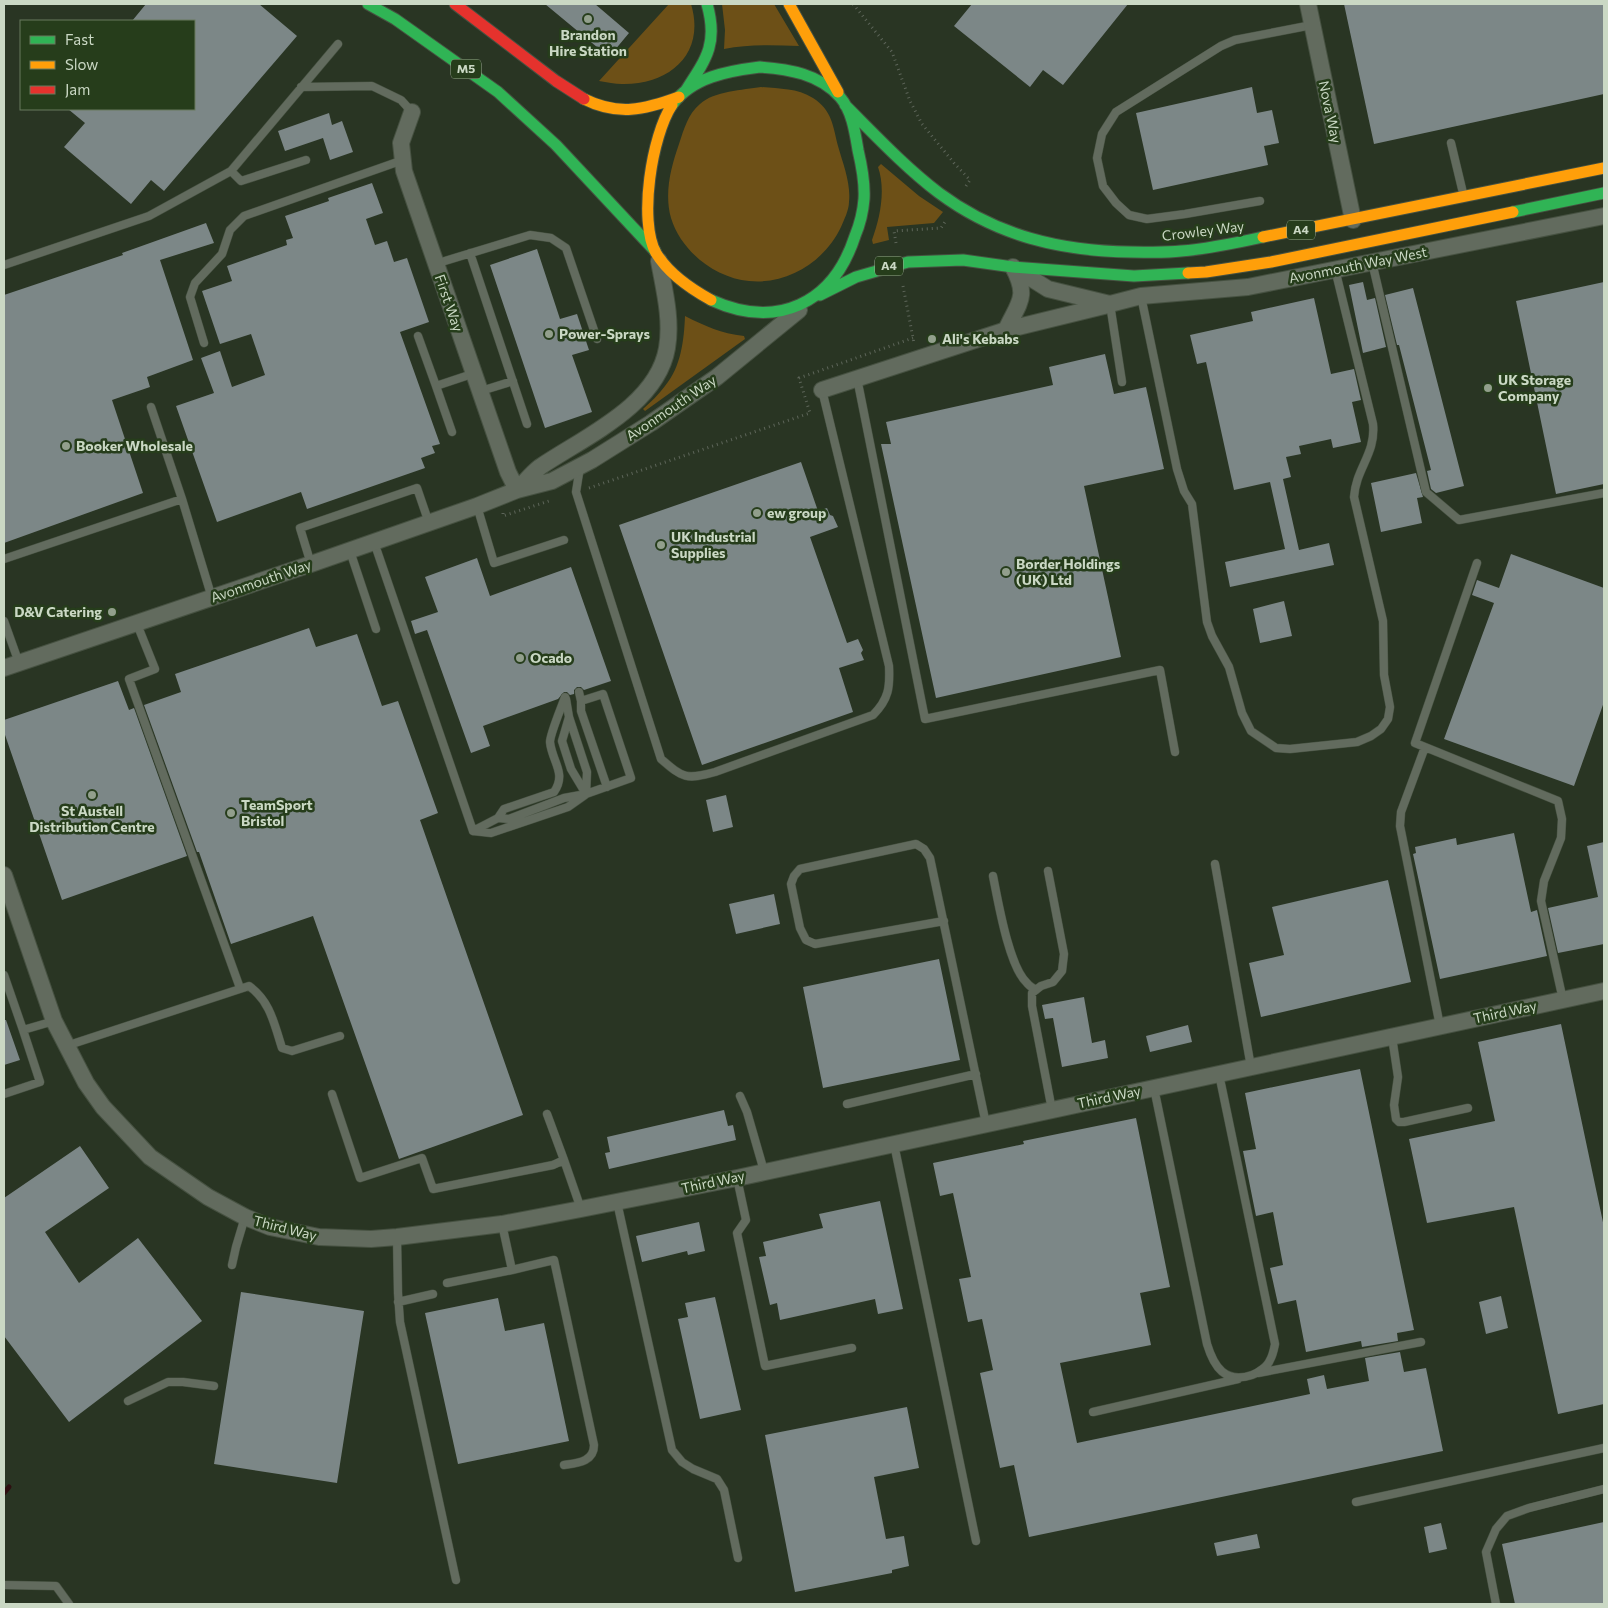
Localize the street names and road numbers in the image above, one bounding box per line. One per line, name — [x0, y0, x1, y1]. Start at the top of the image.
road number: M5 — [451, 60, 481, 78]
street label: Nova Way — [1316, 79, 1345, 145]
street label: Crowley Way — [1161, 217, 1245, 244]
road number: A4 — [1287, 220, 1315, 240]
street label: Avonmouth Way West — [1287, 243, 1429, 286]
road number: A4 — [875, 256, 903, 276]
street label: First Way — [432, 272, 467, 334]
street label: Avonmouth Way — [622, 371, 719, 444]
street label: Avonmouth Way — [208, 555, 313, 606]
street label: Third Way — [1471, 996, 1538, 1027]
street label: Third Way — [1075, 1081, 1142, 1112]
street label: Third Way — [679, 1166, 746, 1197]
street label: Third Way — [252, 1211, 319, 1244]

